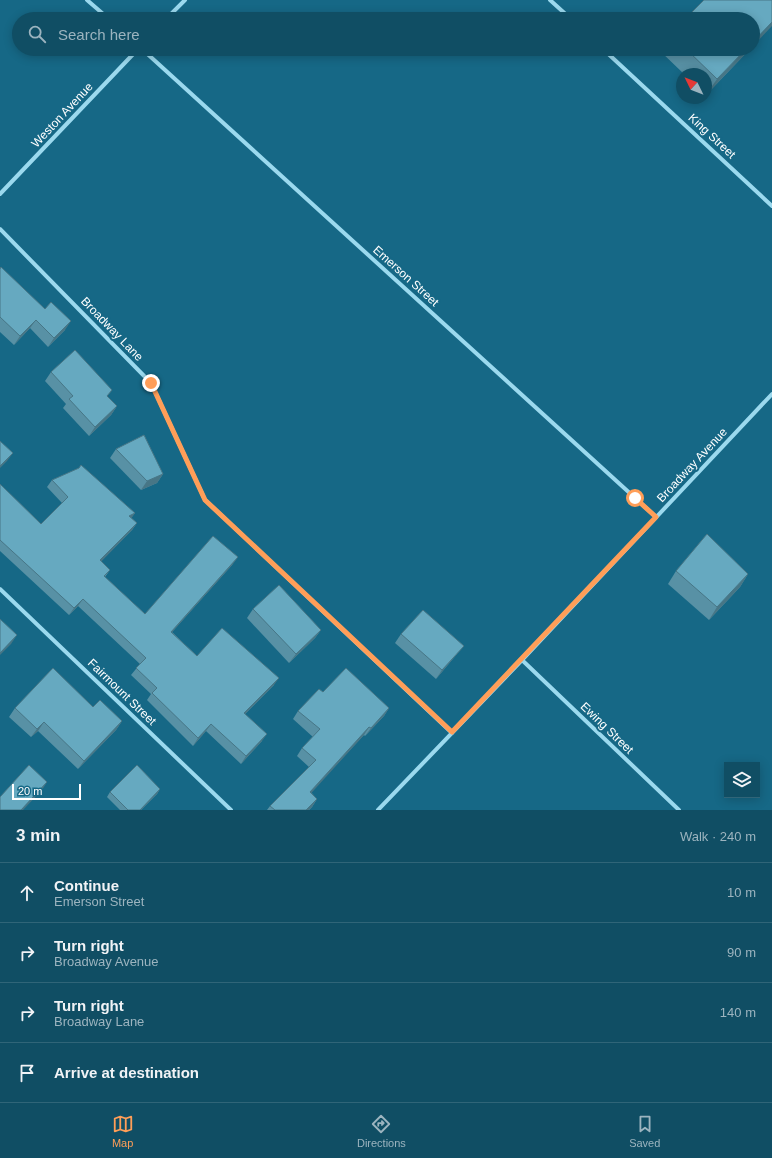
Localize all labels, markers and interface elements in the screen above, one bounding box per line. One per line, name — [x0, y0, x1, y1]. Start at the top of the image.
search box — [12, 12, 760, 56]
icon: search — [26, 23, 48, 45]
text: Search here — [58, 26, 140, 43]
north arrow — [676, 68, 712, 104]
street label: Weston Avenue — [28, 79, 96, 150]
street label: King Street — [686, 111, 739, 162]
street label: Emerson Street — [370, 243, 442, 310]
street label: Broadway Lane — [78, 294, 146, 364]
route end — [142, 374, 160, 392]
street label: Broadway Avenue — [654, 425, 730, 505]
route start — [626, 489, 644, 507]
street label: Fairmount Street — [85, 656, 159, 729]
street label: Ewing Street — [578, 699, 637, 757]
map controls — [724, 762, 760, 798]
button: layers — [724, 762, 760, 798]
scale bar — [12, 782, 81, 801]
text: 20 m — [18, 785, 42, 797]
text: 3 min — [16, 826, 60, 845]
text: Walk · 240 m — [680, 829, 756, 844]
text: Continue — [54, 877, 119, 894]
icon: ahead — [16, 882, 38, 904]
text: 10 m — [727, 885, 756, 900]
text: Emerson Street — [54, 894, 144, 909]
text: Turn right — [54, 937, 124, 954]
icon: right — [16, 942, 38, 964]
text: 90 m — [727, 945, 756, 960]
text: Broadway Avenue — [54, 954, 159, 969]
text: Turn right — [54, 997, 124, 1014]
icon: right — [16, 1002, 38, 1024]
text: 140 m — [720, 1005, 756, 1020]
text: Broadway Lane — [54, 1014, 144, 1029]
icon: arrive — [16, 1062, 38, 1084]
text: Arrive at destination — [54, 1064, 199, 1081]
tab: Map — [112, 1113, 134, 1149]
tab: Directions — [357, 1113, 406, 1149]
tab: Saved — [629, 1113, 660, 1149]

